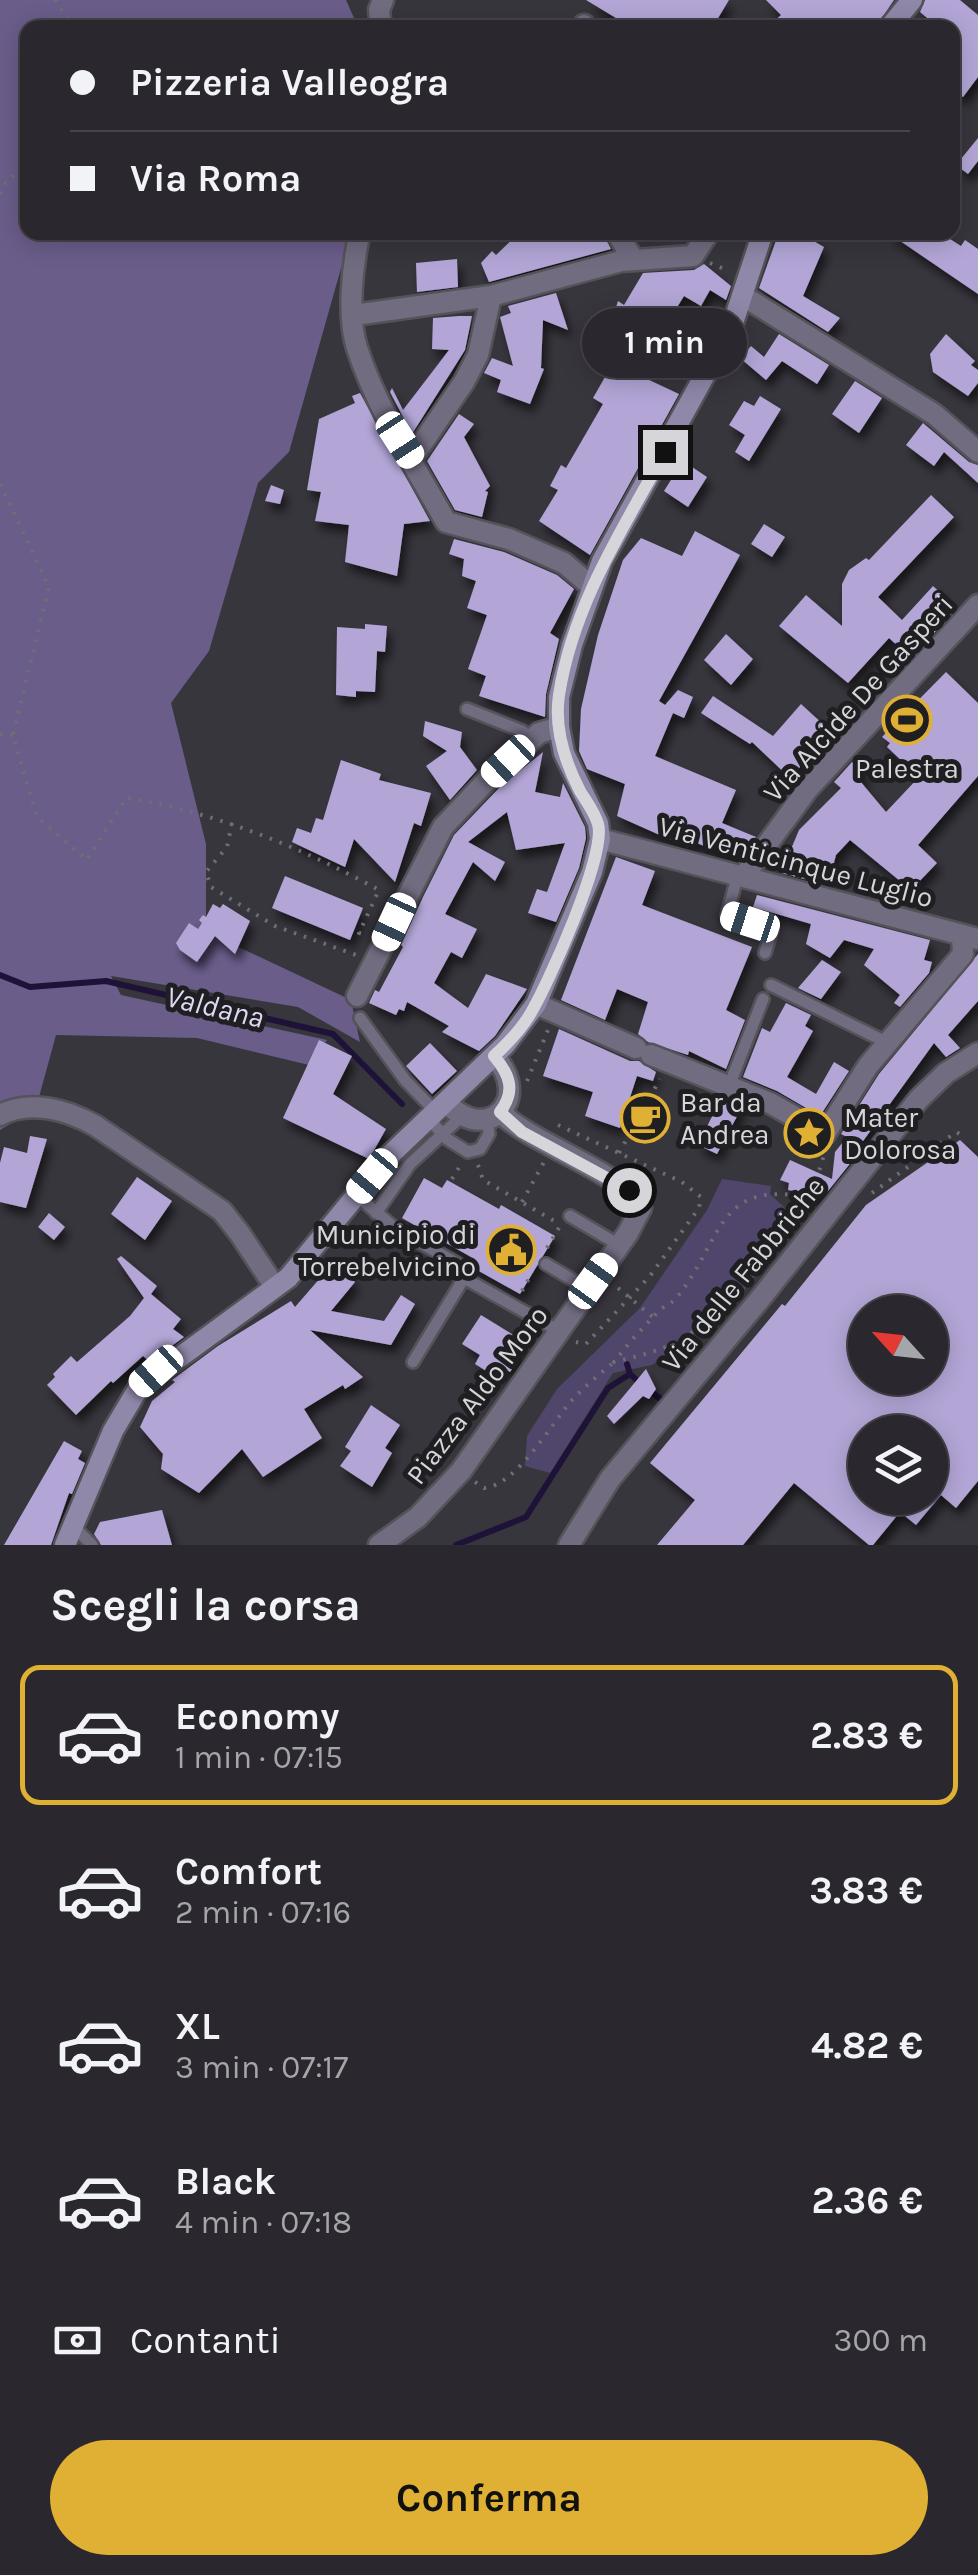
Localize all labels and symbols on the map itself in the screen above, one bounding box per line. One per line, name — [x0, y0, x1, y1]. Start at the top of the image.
callout: 1 min — [582, 307, 748, 377]
car — [371, 407, 429, 473]
route end — [643, 430, 688, 475]
street label: Via Alcide De Gasperi — [756, 588, 960, 808]
sports icon: Palestra — [881, 694, 933, 746]
car — [476, 730, 540, 792]
place label: Palestra — [855, 752, 959, 785]
street label: Via Venticinque Luglio — [655, 809, 937, 915]
car — [368, 888, 420, 956]
car — [717, 898, 783, 946]
water label: Valdana — [162, 978, 268, 1036]
place label: Bar da Andrea — [680, 1086, 770, 1151]
cafe icon: Bar da Andrea — [619, 1092, 671, 1144]
place label: Mater Dolorosa — [844, 1101, 956, 1166]
place icon: Mater Dolorosa — [783, 1107, 835, 1159]
car — [341, 1143, 403, 1209]
route start — [607, 1168, 652, 1213]
street label: Via delle Fabbriche — [654, 1170, 832, 1378]
place label: Municipio di Torrebelvicino — [298, 1218, 476, 1283]
public building icon: Municipio di Torrebelvicino — [485, 1224, 537, 1276]
car — [563, 1248, 623, 1314]
north arrow — [848, 1295, 948, 1395]
street label: Piazza Aldo Moro — [399, 1299, 555, 1491]
car — [124, 1340, 188, 1402]

